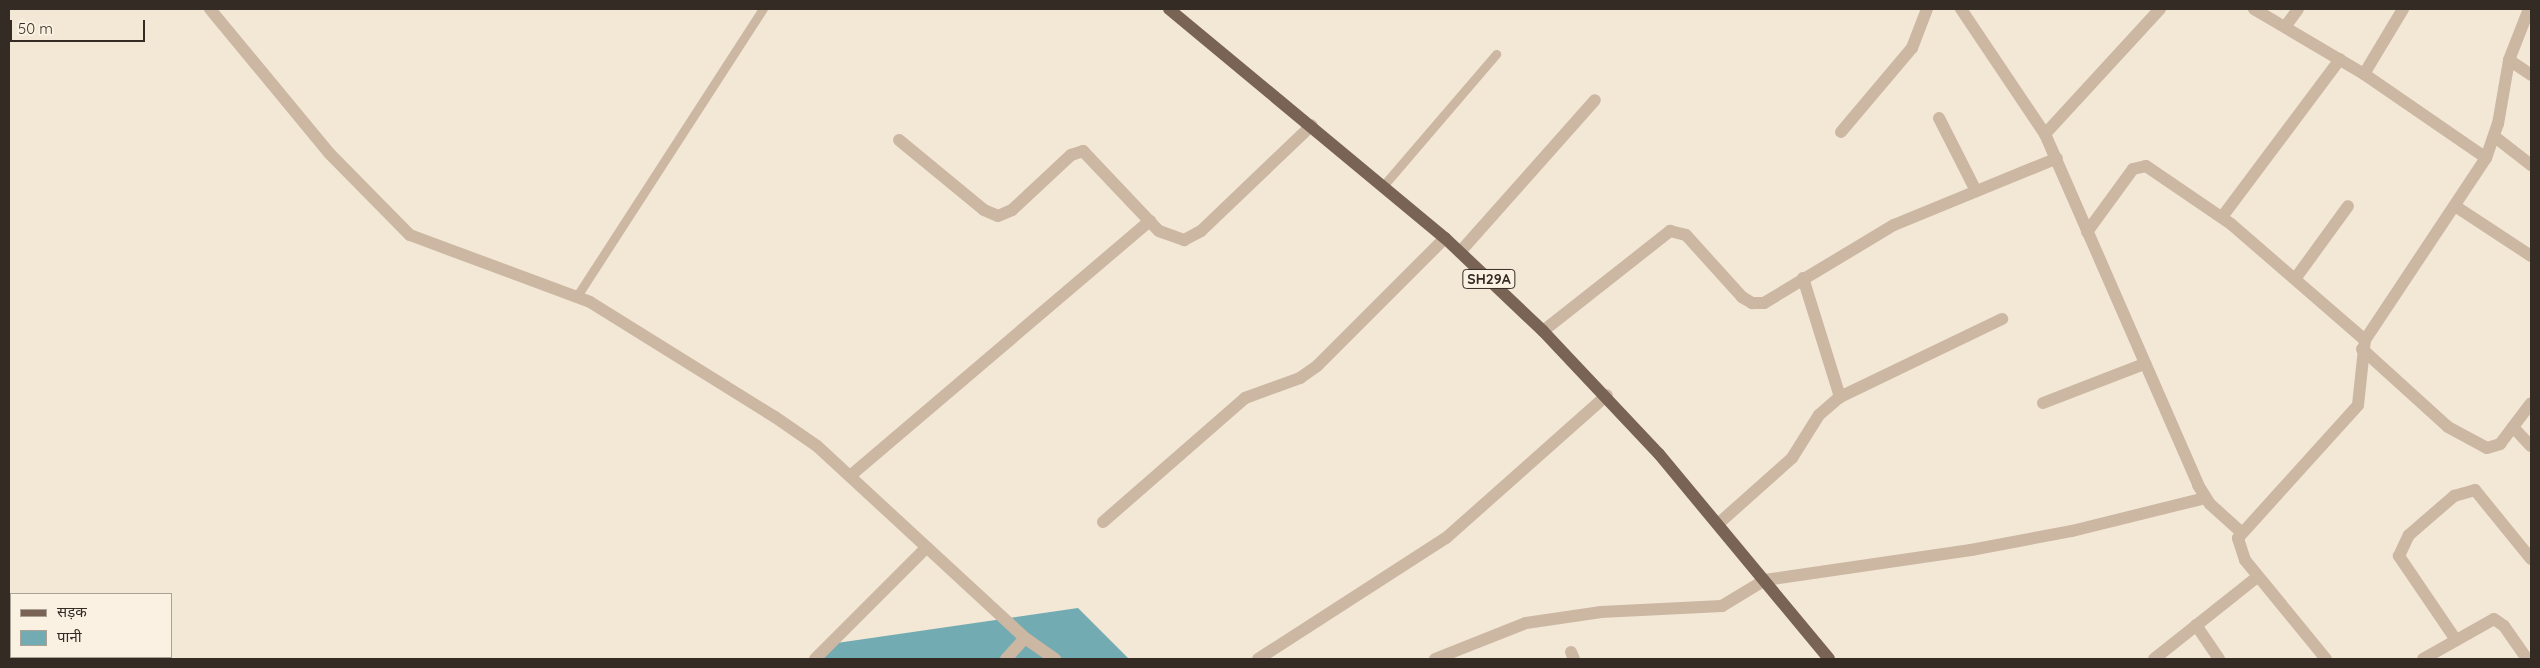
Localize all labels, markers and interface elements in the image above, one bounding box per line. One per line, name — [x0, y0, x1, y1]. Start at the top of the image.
scale bar — [12, 10, 148, 42]
text: 50 m — [18, 19, 53, 38]
road number: SH29A — [1462, 268, 1516, 290]
legend — [10, 593, 172, 658]
text: सड़क — [57, 602, 87, 621]
text: पानी — [57, 627, 82, 646]

